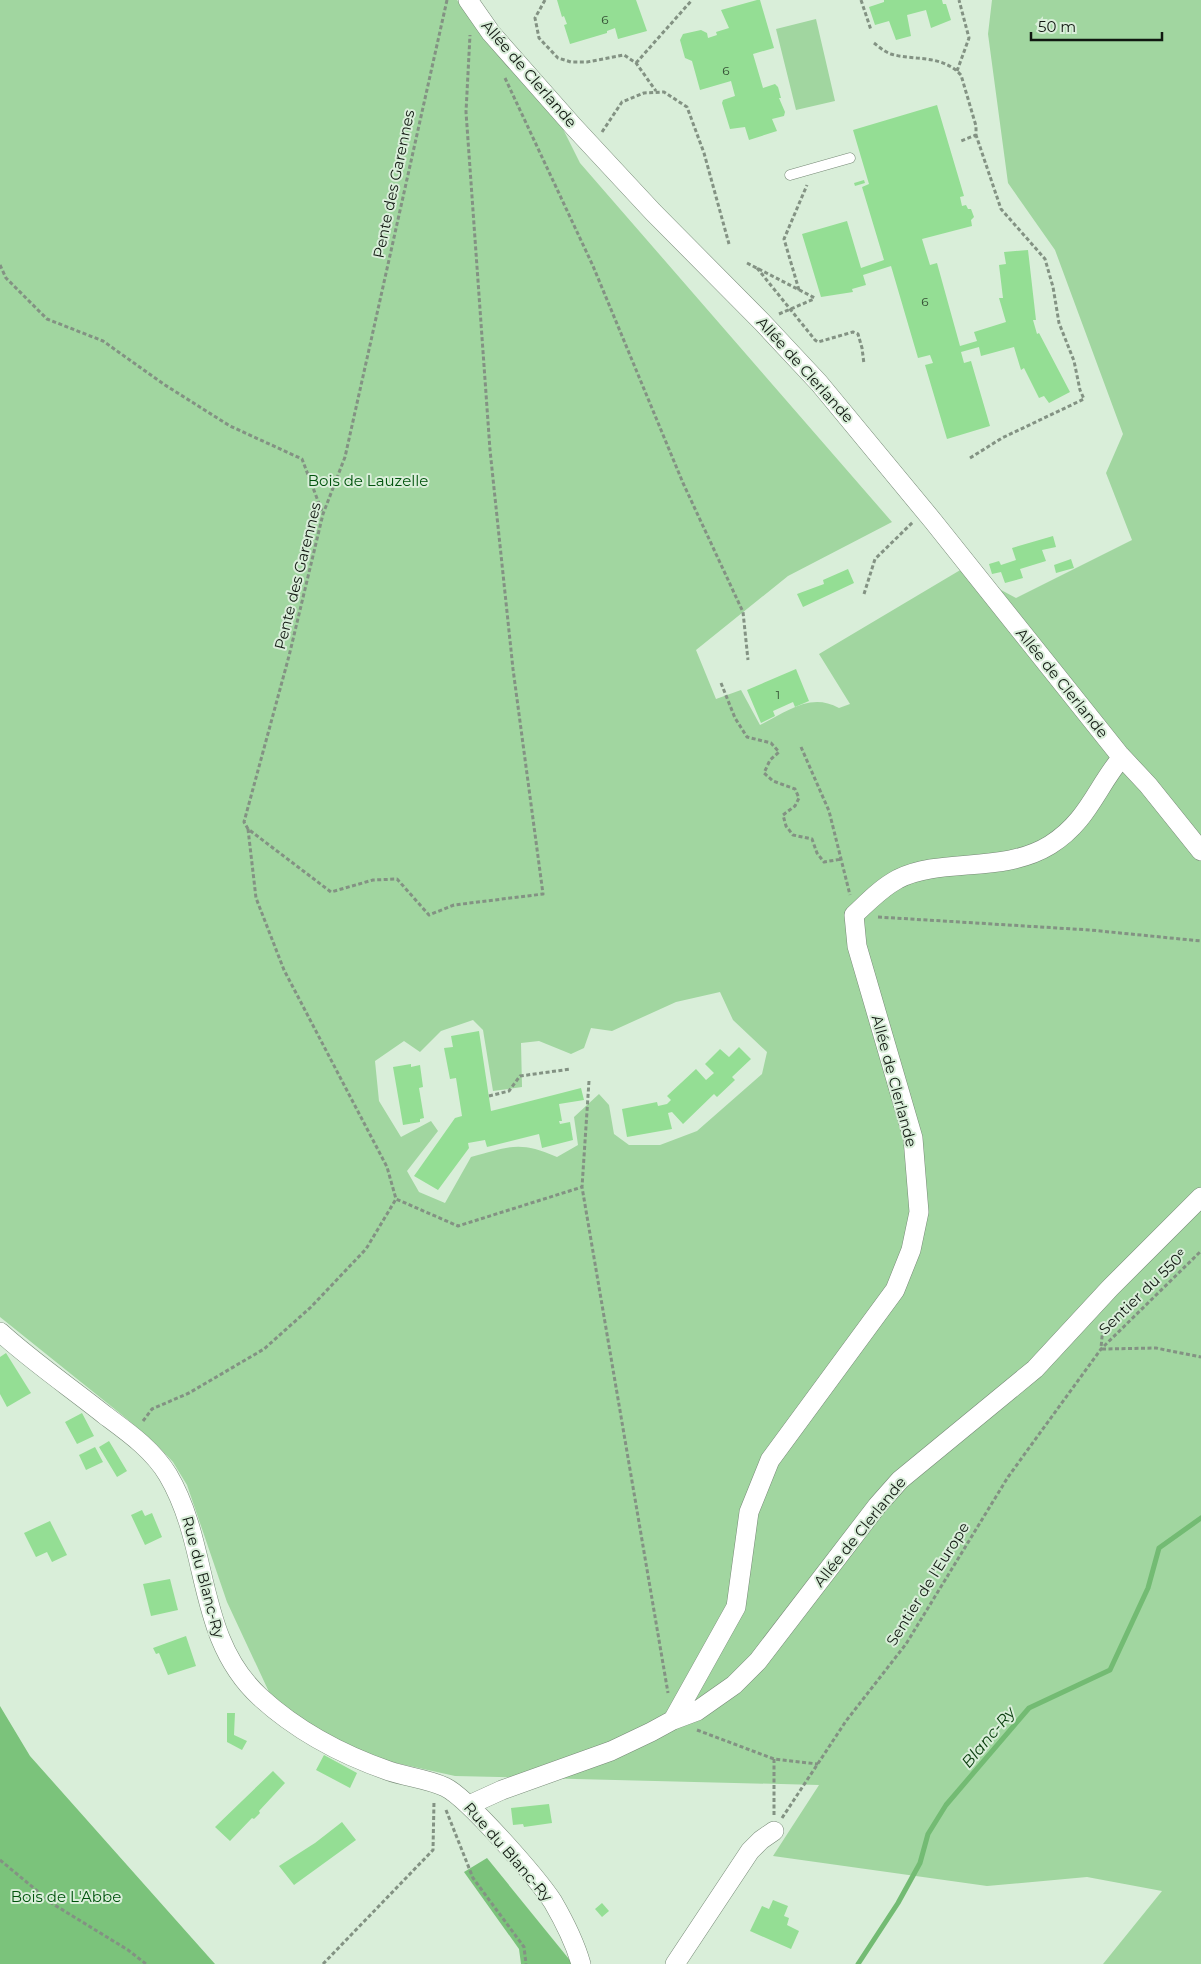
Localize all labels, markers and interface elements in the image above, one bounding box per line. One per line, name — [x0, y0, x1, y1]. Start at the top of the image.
scale bar — [1031, 10, 1162, 42]
house number: 6 — [601, 12, 609, 27]
street label: Allée de Clerlande — [478, 16, 581, 131]
text: 50 m — [1038, 17, 1076, 36]
house number: 6 — [722, 63, 730, 78]
street label: Pente des Garennes — [369, 108, 419, 260]
house number: 6 — [921, 294, 929, 309]
street label: Allée de Clerlande — [753, 313, 858, 427]
park label: Bois de Lauzelle — [308, 471, 428, 490]
street label: Pente des Garennes — [270, 500, 325, 651]
street label: Allée de Clerlande — [1012, 624, 1113, 741]
house number: 1 — [776, 687, 780, 702]
street label: Allée de Clerlande — [868, 1013, 921, 1149]
street label: Sentier du 550ᵉ — [1095, 1245, 1191, 1338]
street label: Allée de Clerlande — [809, 1473, 910, 1590]
street label: Rue du Blanc-Ry — [178, 1514, 229, 1641]
street label: Sentier de l'Europe — [882, 1518, 973, 1649]
water label: Blanc-Ry — [958, 1702, 1020, 1771]
street label: Rue du Blanc-Ry — [460, 1798, 557, 1906]
park label: Bois de L'Abbe — [11, 1887, 121, 1906]

